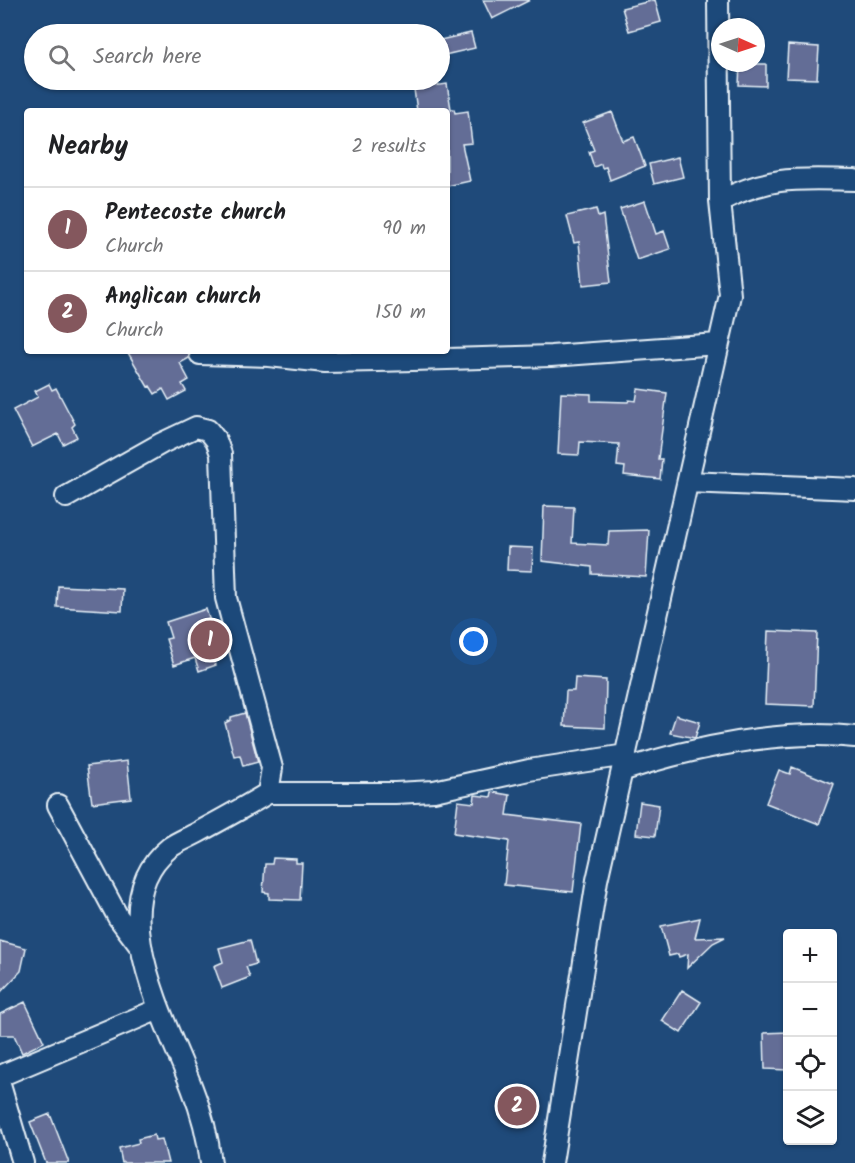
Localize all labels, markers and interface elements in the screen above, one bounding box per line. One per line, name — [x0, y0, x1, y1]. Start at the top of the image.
north arrow — [711, 18, 765, 72]
search box — [24, 24, 450, 90]
text: Search here — [93, 40, 201, 75]
icon: search — [45, 41, 78, 74]
text: Nearby — [48, 126, 128, 168]
text: 2 results — [351, 131, 426, 163]
text: Pentecoste church — [105, 196, 286, 231]
text: 1 — [64, 213, 71, 245]
text: 90 m — [382, 213, 426, 245]
text: Church — [105, 231, 164, 263]
text: Anglican church — [105, 280, 261, 315]
text: 2 — [62, 297, 73, 329]
text: 150 m — [375, 297, 426, 329]
text: Church — [105, 315, 164, 347]
pin: 1 — [190, 618, 230, 662]
your location — [459, 627, 488, 656]
map controls — [783, 929, 837, 1145]
button: + — [783, 929, 837, 983]
button: − — [783, 983, 837, 1037]
button: locate — [783, 1037, 837, 1091]
pin: 2 — [498, 1084, 536, 1128]
button: layers — [783, 1091, 837, 1145]

